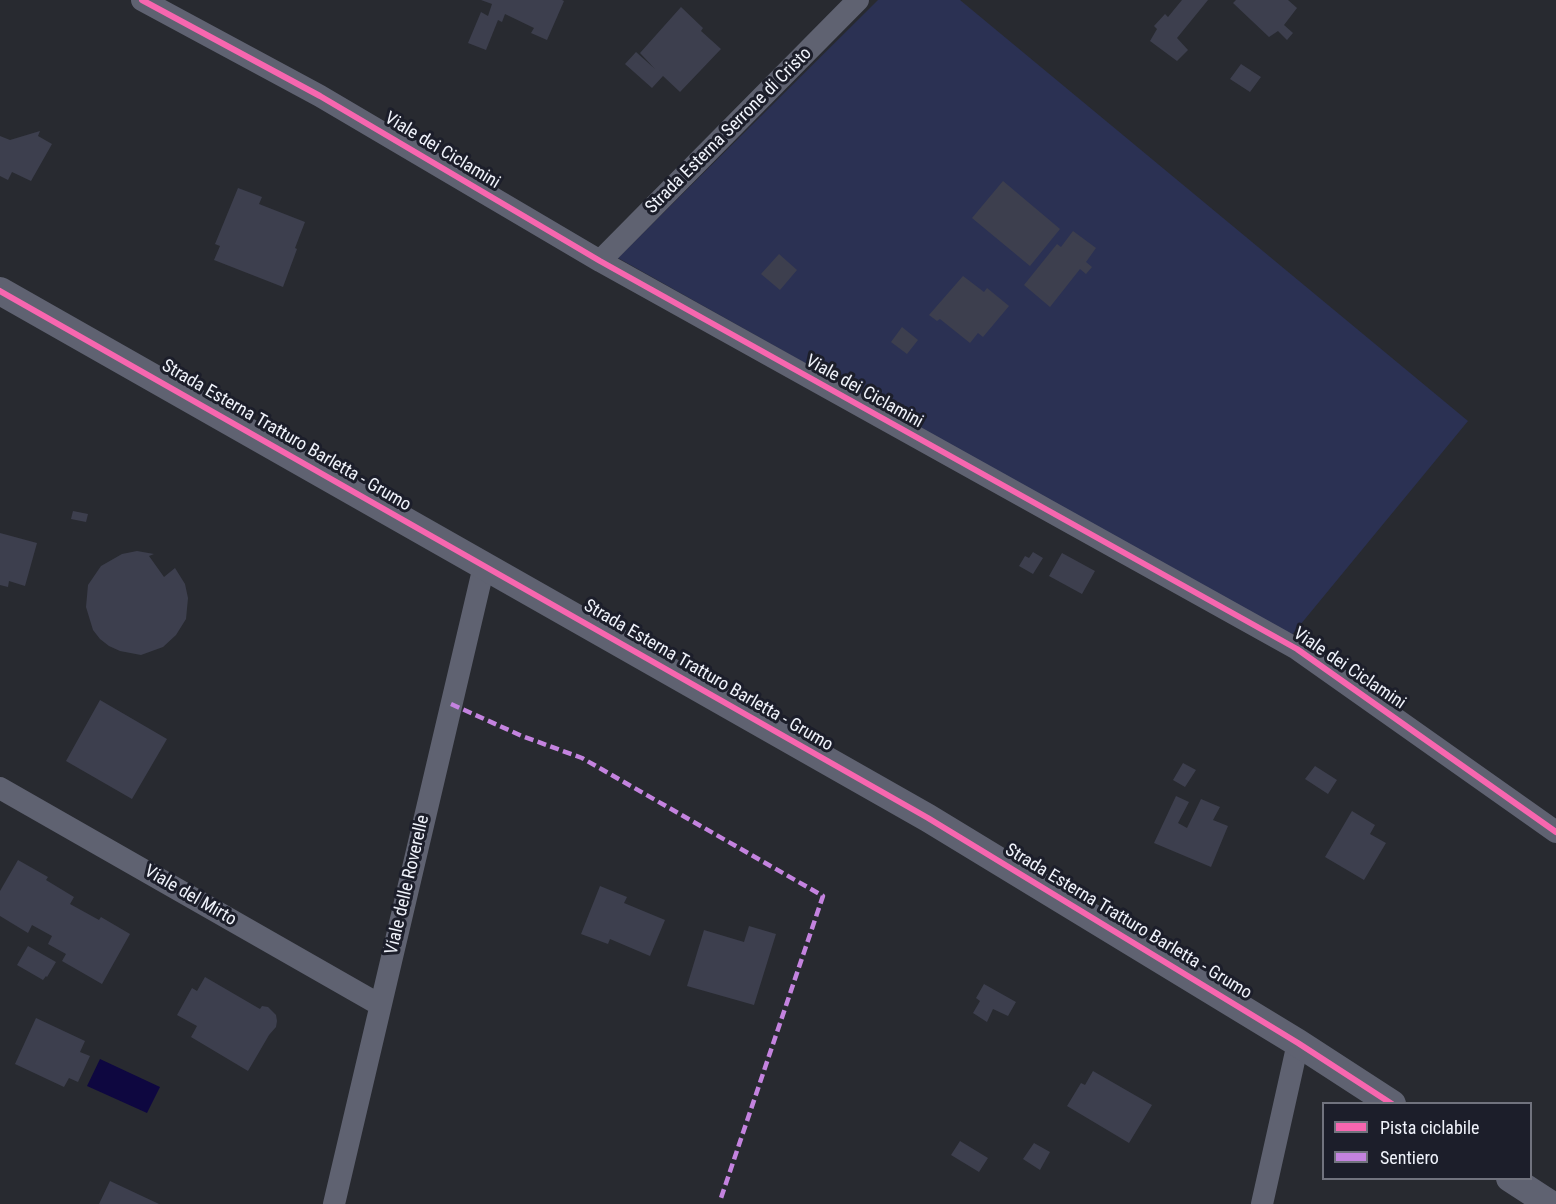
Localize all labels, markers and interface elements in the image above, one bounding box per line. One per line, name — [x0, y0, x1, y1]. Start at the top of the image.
street label: Strada Esterna Serrone di Cristo — [641, 43, 817, 219]
street label: Viale dei Ciclamini — [380, 108, 504, 194]
street label: Viale dei Ciclamini — [801, 351, 927, 433]
street label: Strada Esterna Tratturo Barletta - Grumo — [158, 356, 414, 516]
street label: Strada Esterna Tratturo Barletta - Grumo — [580, 596, 836, 756]
street label: Viale dei Ciclamini — [1289, 623, 1409, 715]
street label: Viale delle Roverelle — [381, 813, 435, 957]
street label: Strada Esterna Tratturo Barletta - Grumo — [1001, 840, 1255, 1004]
street label: Viale del Mirto — [140, 861, 240, 931]
legend — [1322, 1102, 1532, 1180]
text: Pista ciclabile — [1380, 1117, 1479, 1138]
text: Sentiero — [1380, 1147, 1439, 1168]

